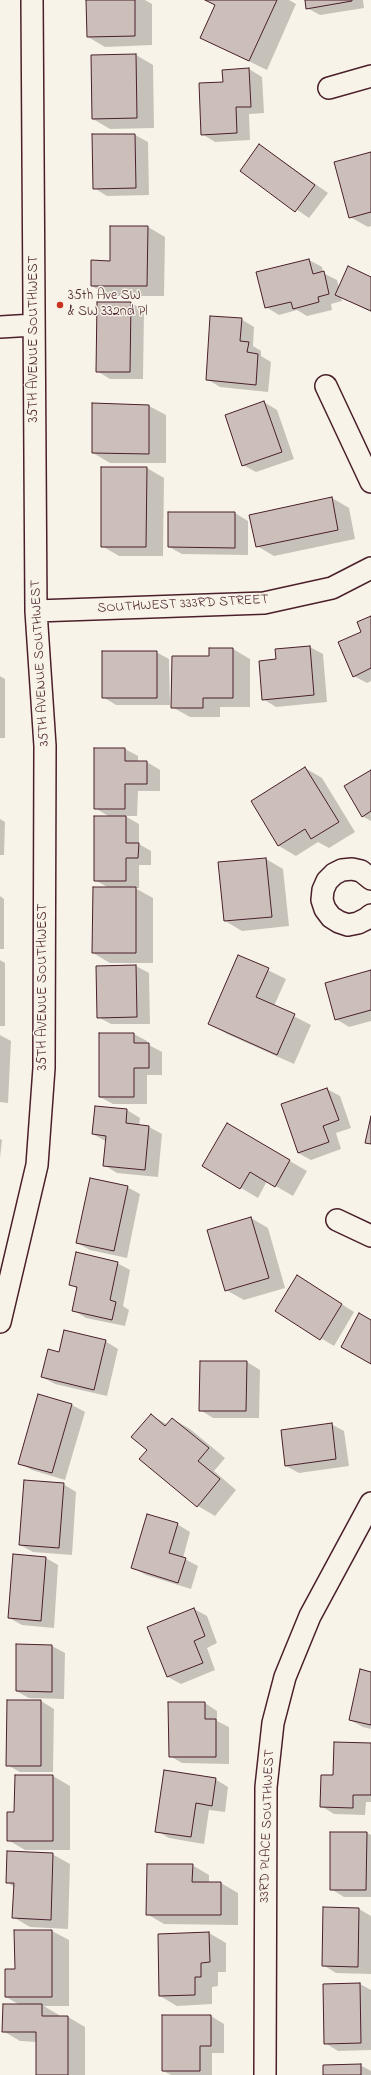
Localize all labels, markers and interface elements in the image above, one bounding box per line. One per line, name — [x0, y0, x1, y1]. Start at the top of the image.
street label: 35TH AVENUE SOUTHWEST — [27, 256, 43, 422]
place label: 35th Ave SW & SW 332nd Pl — [68, 289, 148, 322]
marker: 35th Ave SW & SW 332nd Pl — [55, 300, 65, 310]
street label: 35TH AVENUE SOUTHWEST — [28, 579, 54, 747]
street label: SOUTHWEST 333RD STREET — [97, 592, 269, 618]
street label: 35TH AVENUE SOUTHWEST — [36, 904, 52, 1070]
street label: 33RD PLACE SOUTHWEST — [257, 1749, 279, 1903]

